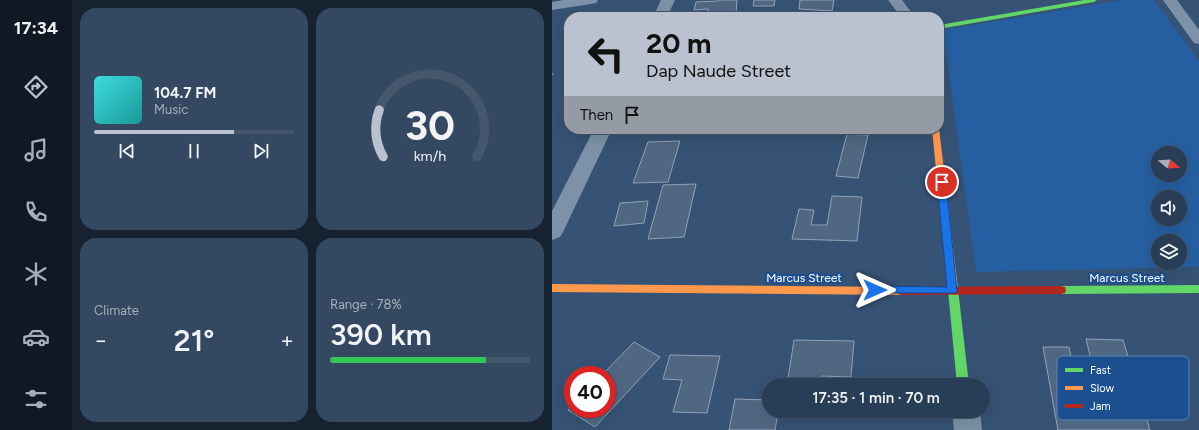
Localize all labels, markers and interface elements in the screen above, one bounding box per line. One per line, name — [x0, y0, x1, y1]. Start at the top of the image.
text: 17:34 — [14, 17, 58, 39]
text: 20 m — [646, 26, 711, 60]
icon: left — [580, 28, 632, 80]
text: Dap Naude Street — [646, 60, 791, 82]
icon: directions — [22, 73, 50, 101]
text: 104.7 FM — [154, 84, 216, 102]
text: 30 — [405, 100, 455, 150]
text: Music — [154, 102, 188, 117]
icon: arrive — [621, 104, 643, 126]
text: Then — [580, 106, 613, 124]
icon: music — [22, 136, 50, 164]
icon: previous — [116, 140, 138, 162]
icon: pause — [183, 140, 205, 162]
icon: next — [250, 140, 272, 162]
north arrow — [1151, 146, 1187, 182]
map controls — [1151, 146, 1187, 270]
text: km/h — [414, 147, 446, 165]
pin — [925, 165, 959, 199]
icon: arrive — [931, 171, 953, 193]
button: sound — [1151, 190, 1187, 226]
icon: phone — [22, 198, 50, 226]
button: layers — [1151, 234, 1187, 270]
icon: climate — [22, 260, 50, 288]
position arrow — [854, 269, 896, 311]
street label: Marcus Street — [766, 271, 842, 285]
street label: Marcus Street — [1089, 271, 1165, 285]
text: Range · 78% — [330, 297, 402, 312]
text: Climate — [94, 303, 139, 318]
text: 390 km — [330, 316, 432, 353]
text: 21° — [174, 322, 214, 359]
icon: car — [22, 323, 50, 351]
text: − — [94, 327, 108, 354]
text: + — [280, 327, 294, 354]
legend — [1057, 356, 1189, 420]
text: Fast — [1090, 364, 1111, 377]
speed limit sign: 40 — [564, 366, 616, 418]
text: Slow — [1090, 382, 1114, 395]
icon: filters — [22, 385, 50, 413]
text: 17:35 · 1 min · 70 m — [812, 389, 940, 407]
text: Jam — [1090, 400, 1111, 413]

